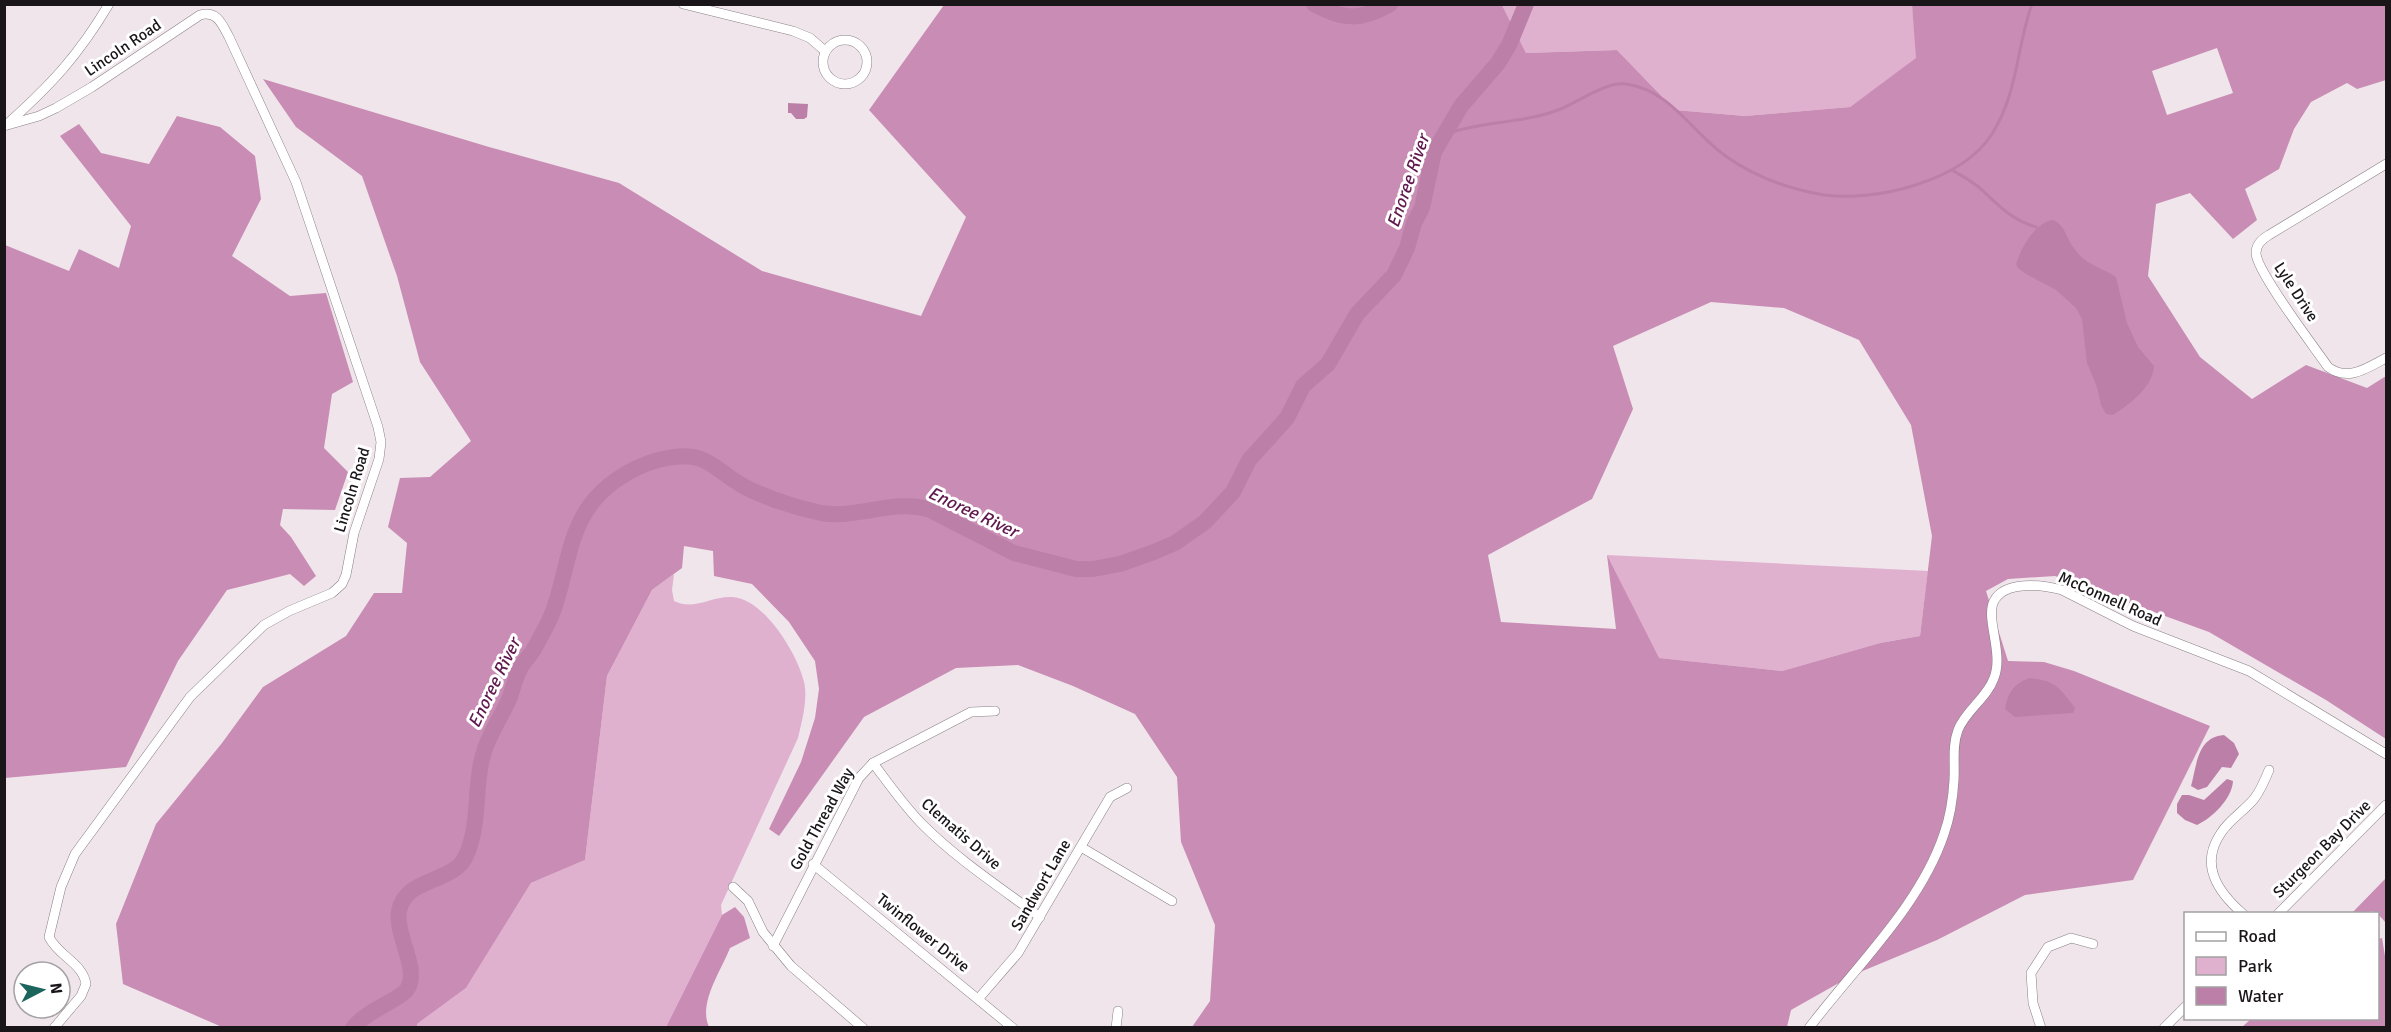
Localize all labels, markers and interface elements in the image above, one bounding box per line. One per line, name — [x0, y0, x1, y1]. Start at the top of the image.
street label: Lincoln Road — [81, 15, 165, 81]
water label: Enoree River — [1382, 129, 1435, 230]
street label: Lyle Drive — [2269, 258, 2323, 326]
street label: Lincoln Road — [330, 445, 374, 535]
water label: Enoree River — [925, 482, 1024, 543]
street label: McConnell Road — [2055, 567, 2165, 631]
water label: Enoree River — [463, 633, 526, 731]
street label: Gold Thread Way — [786, 764, 859, 874]
street label: Clematis Drive — [917, 794, 1005, 874]
street label: Sturgeon Bay Drive — [2269, 796, 2375, 902]
street label: Sandwort Lane — [1007, 836, 1075, 934]
street label: Twinflower Drive — [872, 889, 974, 977]
legend — [2184, 912, 2379, 1020]
text: Road — [2238, 925, 2277, 947]
text: Park — [2238, 955, 2273, 977]
north arrow — [12, 960, 72, 1020]
text: N — [45, 982, 66, 995]
text: Water — [2238, 985, 2284, 1007]

